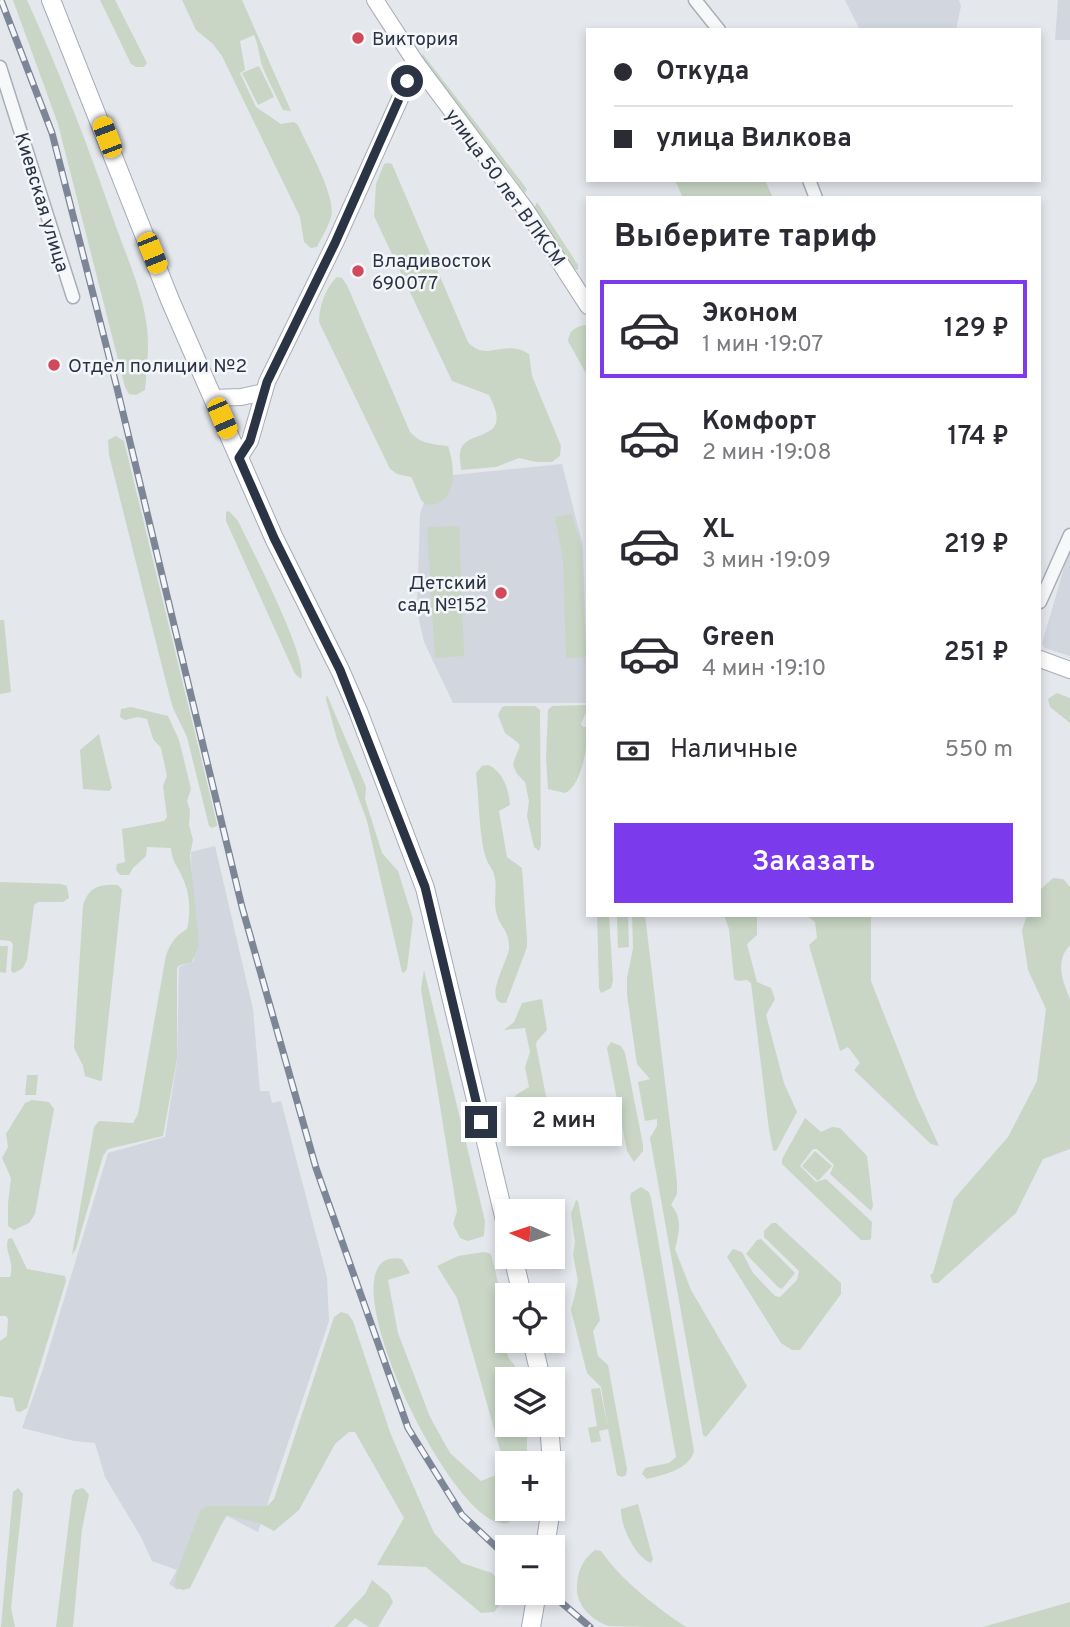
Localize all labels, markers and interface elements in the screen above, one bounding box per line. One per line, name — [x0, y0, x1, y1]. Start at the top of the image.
place label: Виктория — [372, 28, 458, 52]
marker: Виктория — [350, 30, 366, 46]
text: Откуда — [656, 56, 749, 89]
route start — [391, 65, 423, 97]
street label: улица 50 лет ВЛКСМ — [439, 105, 570, 272]
car — [90, 114, 125, 160]
text: улица Вилкова — [656, 123, 852, 156]
street label: Киевская улица — [8, 130, 74, 275]
text: Выберите тариф — [614, 218, 877, 258]
car — [135, 230, 170, 276]
place label: Владивосток 690077 — [372, 250, 492, 296]
marker: Владивосток 690077 — [350, 263, 366, 279]
icon: car — [618, 298, 681, 361]
text: Эконом — [702, 298, 798, 331]
text: 129 ₽ — [944, 313, 1009, 346]
text: 1 мин · 19:07 — [702, 331, 823, 360]
place label: Отдел полиции №2 — [68, 355, 247, 379]
marker: Отдел полиции №2 — [46, 357, 62, 373]
car — [205, 395, 240, 441]
icon: car — [618, 406, 681, 469]
text: Комфорт — [702, 406, 816, 439]
text: 174 ₽ — [948, 421, 1009, 454]
text: 2 мин · 19:08 — [702, 439, 832, 468]
icon: car — [618, 514, 681, 577]
text: XL — [702, 514, 734, 547]
text: 219 ₽ — [944, 529, 1009, 562]
text: 3 мин · 19:09 — [702, 547, 831, 576]
place label: Детский сад №152 — [398, 572, 487, 618]
marker: Детский сад №152 — [493, 585, 509, 601]
icon: car — [618, 622, 681, 685]
text: Green — [702, 622, 775, 655]
text: 251 ₽ — [944, 637, 1009, 670]
text: 4 мин · 19:10 — [702, 655, 826, 684]
icon: cash — [614, 732, 652, 770]
text: Наличные — [670, 734, 798, 767]
text: 550 m — [945, 736, 1013, 765]
button: Заказать — [614, 823, 1013, 903]
callout: 2 мин — [505, 1098, 621, 1146]
route end — [465, 1106, 497, 1138]
text: 2 мин — [532, 1107, 596, 1136]
north arrow — [495, 1199, 565, 1269]
map controls — [495, 1199, 565, 1605]
button: locate — [495, 1283, 565, 1353]
button: layers — [495, 1367, 565, 1437]
button: + — [495, 1451, 565, 1521]
button: − — [495, 1535, 565, 1605]

